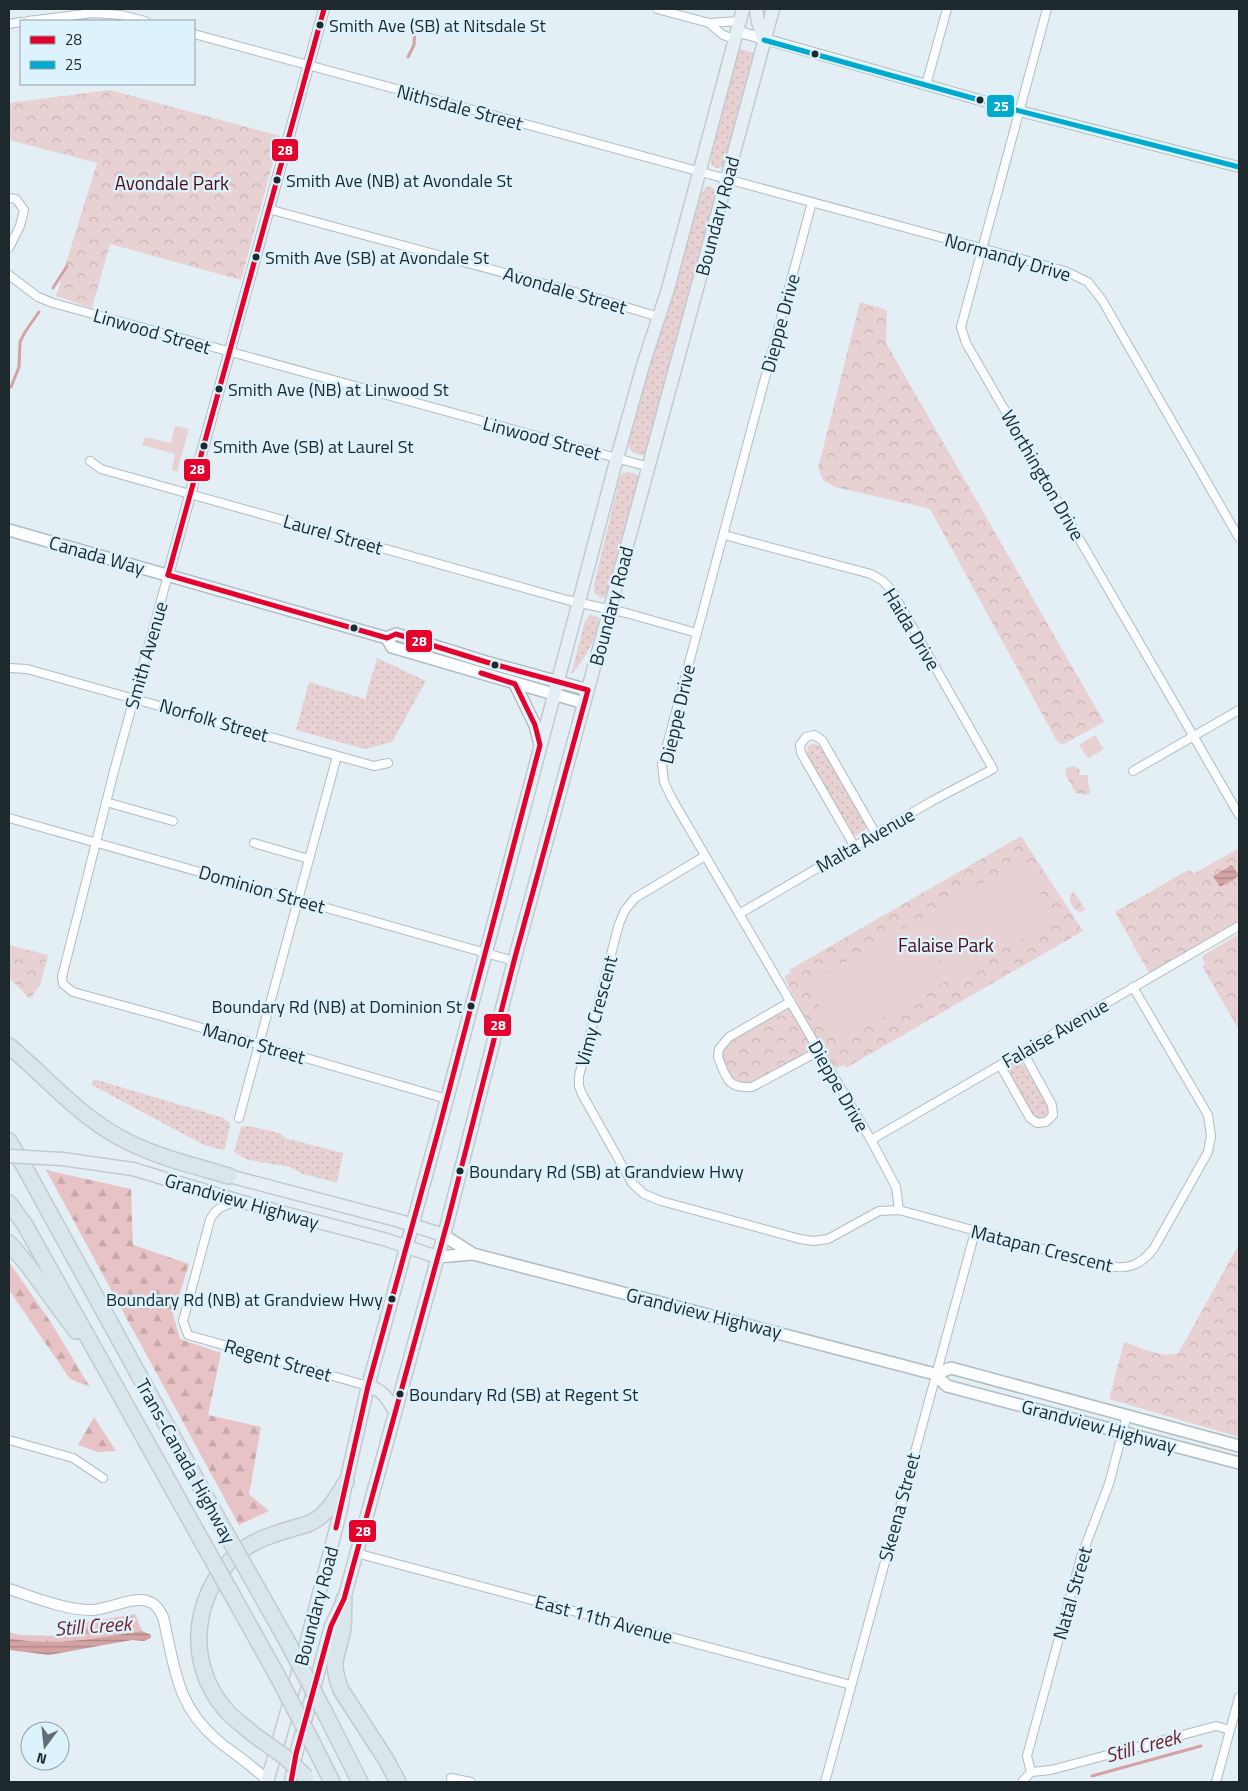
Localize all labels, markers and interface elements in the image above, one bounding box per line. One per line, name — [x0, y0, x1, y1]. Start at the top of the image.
place label: Smith Ave (SB) at Nitsdale St — [329, 12, 546, 39]
legend — [20, 20, 195, 85]
marker: Smith Ave (SB) at Nitsdale St — [315, 20, 325, 30]
text: 28 — [65, 28, 82, 51]
unlabelled marker — [810, 49, 820, 59]
text: 25 — [65, 53, 82, 76]
street label: Nithsdale Street — [394, 76, 527, 137]
line badge: 25 — [986, 94, 1015, 118]
unlabelled marker — [975, 95, 985, 105]
text: 25 — [993, 95, 1009, 116]
line badge: 28 — [271, 138, 299, 162]
text: 28 — [277, 139, 293, 160]
street label: Boundary Road — [687, 153, 746, 279]
place label: Smith Ave (NB) at Avondale St — [286, 167, 513, 194]
park label: Avondale Park — [115, 168, 229, 197]
marker: Smith Ave (NB) at Avondale St — [272, 175, 282, 185]
street label: Normandy Drive — [942, 225, 1075, 288]
place label: Smith Ave (SB) at Avondale St — [265, 244, 490, 271]
marker: Smith Ave (SB) at Avondale St — [251, 252, 261, 262]
street label: Avondale Street — [500, 258, 630, 321]
street label: Dieppe Drive — [752, 270, 807, 376]
street label: Linwood Street — [90, 300, 215, 361]
place label: Smith Ave (NB) at Linwood St — [228, 376, 450, 403]
marker: Smith Ave (NB) at Linwood St — [214, 384, 224, 394]
street label: Worthington Drive — [994, 404, 1093, 546]
street label: Linwood Street — [480, 408, 605, 467]
place label: Smith Ave (SB) at Laurel St — [213, 433, 414, 460]
marker: Smith Ave (SB) at Laurel St — [199, 441, 209, 451]
line badge: 28 — [183, 458, 211, 482]
text: 28 — [189, 458, 205, 479]
street label: Laurel Street — [280, 505, 387, 562]
street label: Canada Way — [46, 527, 148, 582]
street label: Boundary Road — [581, 543, 640, 669]
street label: Haida Drive — [876, 582, 949, 676]
street label: Smith Avenue — [116, 598, 175, 712]
unlabelled marker — [349, 623, 359, 633]
line badge: 28 — [405, 629, 433, 653]
text: 28 — [411, 630, 427, 651]
unlabelled marker — [490, 660, 500, 670]
street label: Dieppe Drive — [651, 661, 702, 767]
street label: Norfolk Street — [156, 690, 272, 749]
street label: Malta Avenue — [810, 800, 919, 880]
street label: Dominion Street — [196, 857, 329, 920]
park label: Falaise Park — [898, 930, 994, 959]
street label: Vimy Crescent — [567, 952, 624, 1070]
street label: Falaise Avenue — [996, 990, 1114, 1075]
place label: Boundary Rd (NB) at Dominion St — [212, 993, 463, 1020]
marker: Boundary Rd (NB) at Dominion St — [466, 1001, 476, 1011]
line badge: 28 — [483, 1013, 512, 1037]
street label: Manor Street — [199, 1014, 309, 1071]
text: 28 — [490, 1014, 506, 1035]
street label: Dieppe Drive — [802, 1035, 877, 1137]
place label: Boundary Rd (SB) at Grandview Hwy — [469, 1158, 744, 1185]
street label: Grandview Highway — [162, 1165, 323, 1236]
marker: Boundary Rd (SB) at Grandview Hwy — [455, 1166, 465, 1176]
street label: Matapan Crescent — [968, 1216, 1116, 1279]
street label: Grandview Highway — [623, 1279, 785, 1346]
place label: Boundary Rd (NB) at Grandview Hwy — [106, 1286, 383, 1313]
marker: Boundary Rd (NB) at Grandview Hwy — [387, 1294, 397, 1304]
street label: Regent Street — [221, 1330, 336, 1389]
street label: Trans-Canada Highway — [129, 1373, 244, 1549]
place label: Boundary Rd (SB) at Regent St — [409, 1381, 639, 1408]
marker: Boundary Rd (SB) at Regent St — [395, 1389, 405, 1399]
street label: Grandview Highway — [1018, 1391, 1180, 1460]
street label: Skeena Street — [870, 1449, 927, 1564]
line badge: 28 — [348, 1519, 377, 1543]
text: 28 — [355, 1520, 371, 1541]
street label: Natal Street — [1044, 1542, 1099, 1643]
street label: Boundary Road — [286, 1543, 345, 1669]
street label: East 11th Avenue — [532, 1586, 676, 1651]
water label: Still Creek — [54, 1607, 135, 1644]
water label: Still Creek — [1102, 1720, 1186, 1770]
north arrow — [20, 1721, 70, 1771]
text: N — [34, 1748, 49, 1770]

